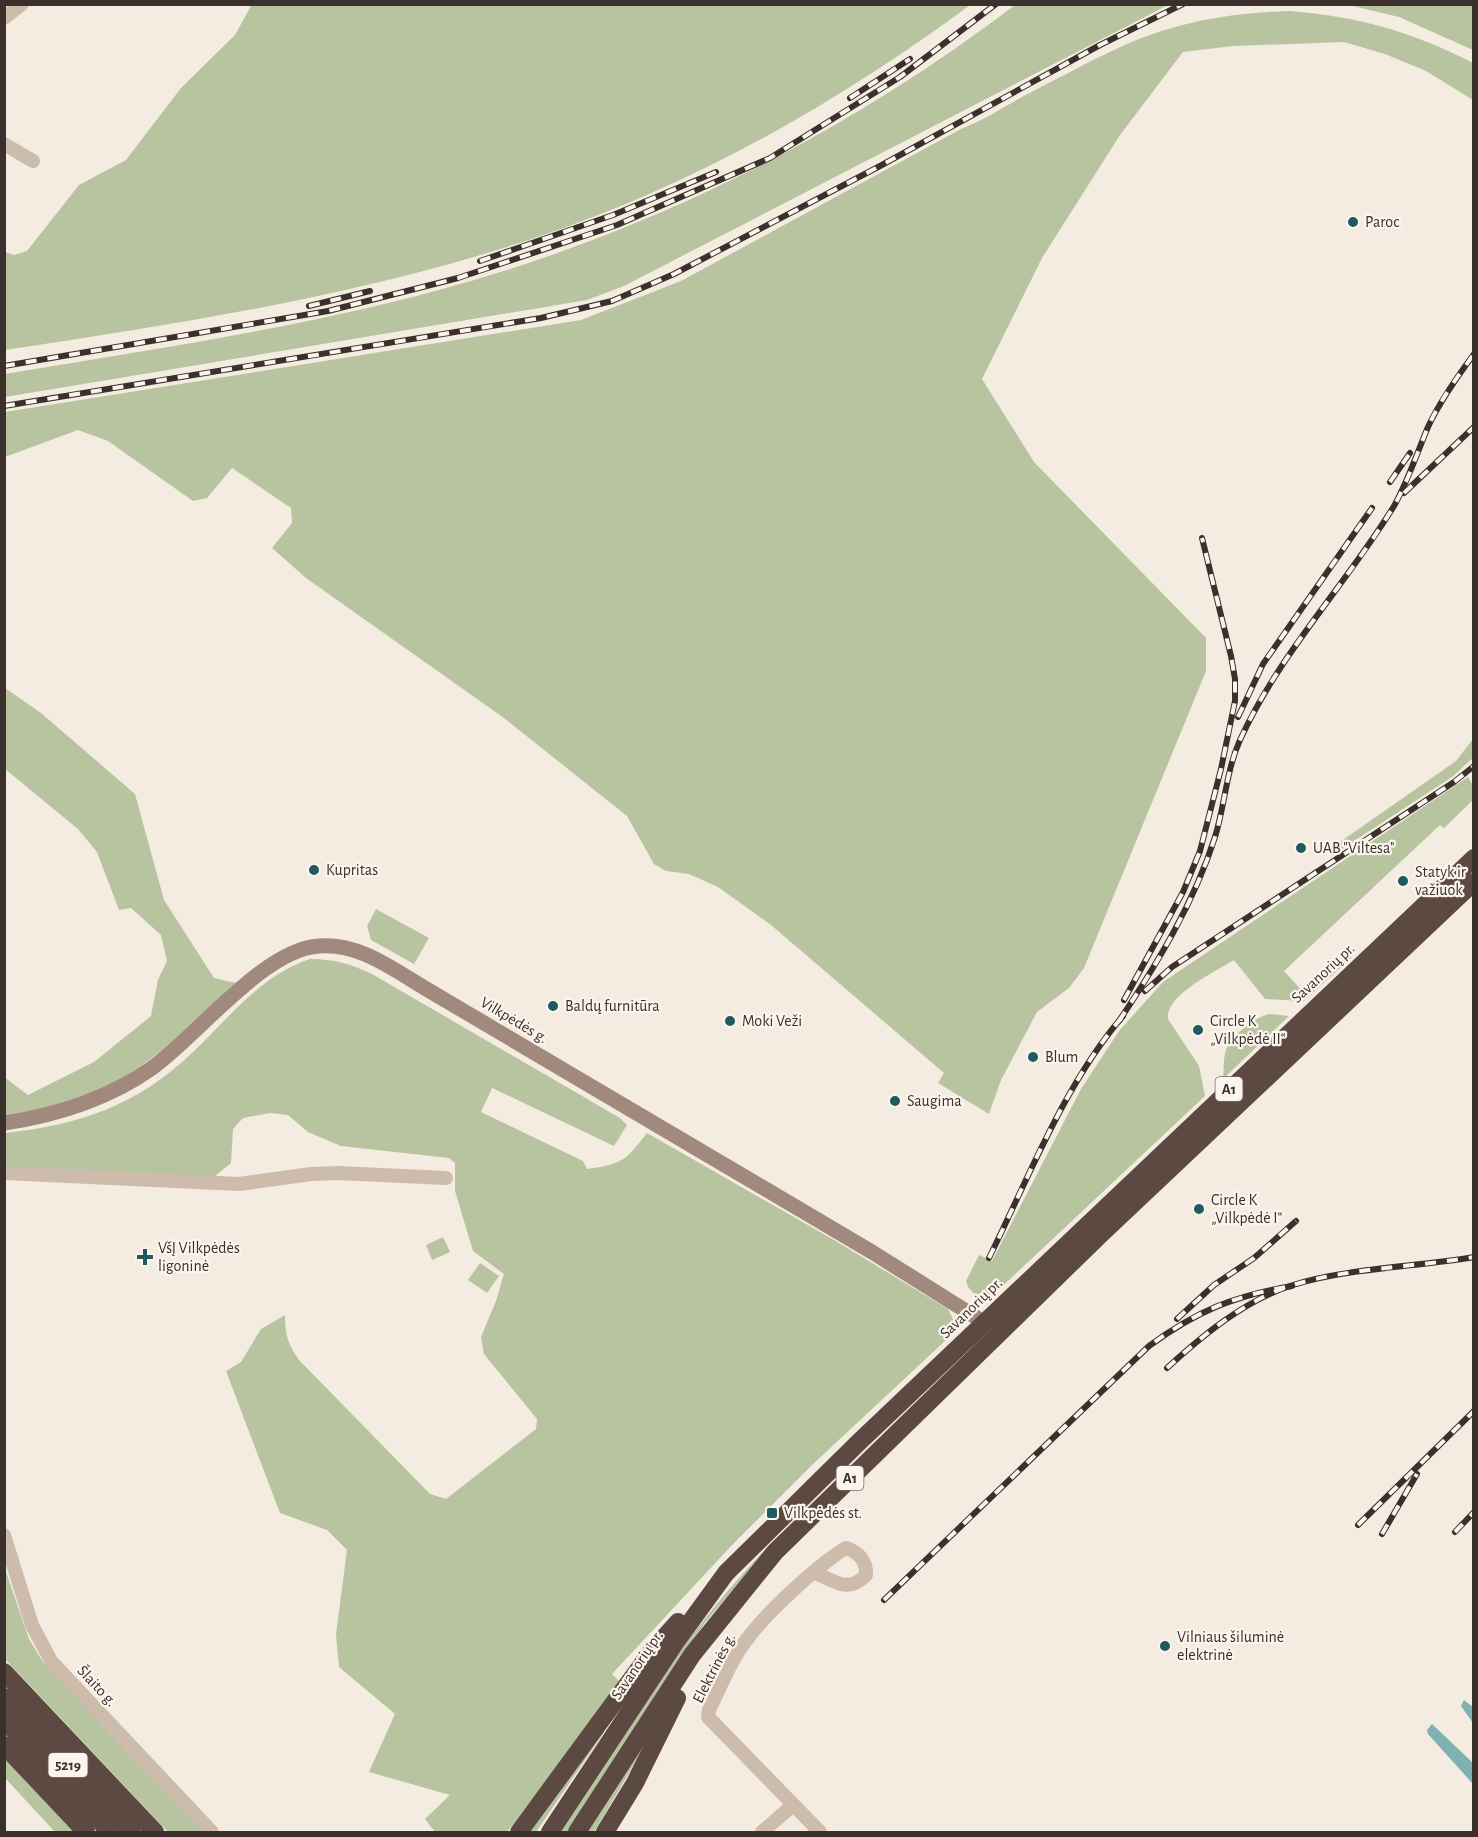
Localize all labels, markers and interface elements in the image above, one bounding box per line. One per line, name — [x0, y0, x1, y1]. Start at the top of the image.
place label: Paroc — [1365, 214, 1399, 230]
marker: Paroc — [1346, 215, 1360, 229]
place label: UAB "Viltesa" — [1313, 840, 1394, 856]
marker: UAB "Viltesa" — [1294, 841, 1308, 855]
place label: Kupritas — [326, 862, 378, 878]
marker: Kupritas — [307, 863, 321, 877]
place label: Statyk ir važiuok — [1415, 864, 1467, 898]
marker: Statyk ir važiuok — [1396, 874, 1410, 888]
street label: Savanorių pr. — [1288, 940, 1358, 1006]
street label: Vilkpėdės g. — [478, 994, 550, 1046]
place label: Baldų furnitūra — [565, 998, 660, 1014]
marker: Baldų furnitūra — [546, 999, 560, 1013]
place label: Moki Veži — [742, 1013, 802, 1029]
place label: Circle K „Vilkpėdė II“ — [1210, 1013, 1286, 1047]
marker: Moki Veži — [723, 1014, 737, 1028]
marker: Circle K „Vilkpėdė II“ — [1191, 1023, 1205, 1037]
place label: Blum — [1045, 1049, 1078, 1065]
marker: Blum — [1026, 1050, 1040, 1064]
road number: A1 — [1216, 1077, 1242, 1101]
place label: Saugima — [907, 1093, 962, 1109]
marker: Saugima — [888, 1094, 902, 1108]
place label: Circle K „Vilkpėdė I“ — [1211, 1192, 1283, 1226]
marker: Circle K „Vilkpėdė I“ — [1192, 1202, 1206, 1216]
place label: VšĮ Vilkpėdės ligoninė — [158, 1240, 240, 1274]
marker: VšĮ Vilkpėdės ligoninė — [136, 1248, 154, 1266]
street label: Savanorių pr. — [937, 1275, 1005, 1341]
road number: A1 — [836, 1466, 864, 1490]
place label: Vilkpėdės st. — [784, 1505, 862, 1521]
marker: Vilkpėdės st. — [765, 1506, 779, 1520]
street label: Savanorių pr. — [608, 1628, 666, 1702]
place label: Vilniaus šiluminė elektrinė — [1177, 1629, 1284, 1663]
street label: Elektrinės g. — [690, 1630, 738, 1706]
marker: Vilniaus šiluminė elektrinė — [1158, 1639, 1172, 1653]
street label: Šlaito g. — [74, 1661, 121, 1710]
road number: 5219 — [48, 1753, 88, 1777]

